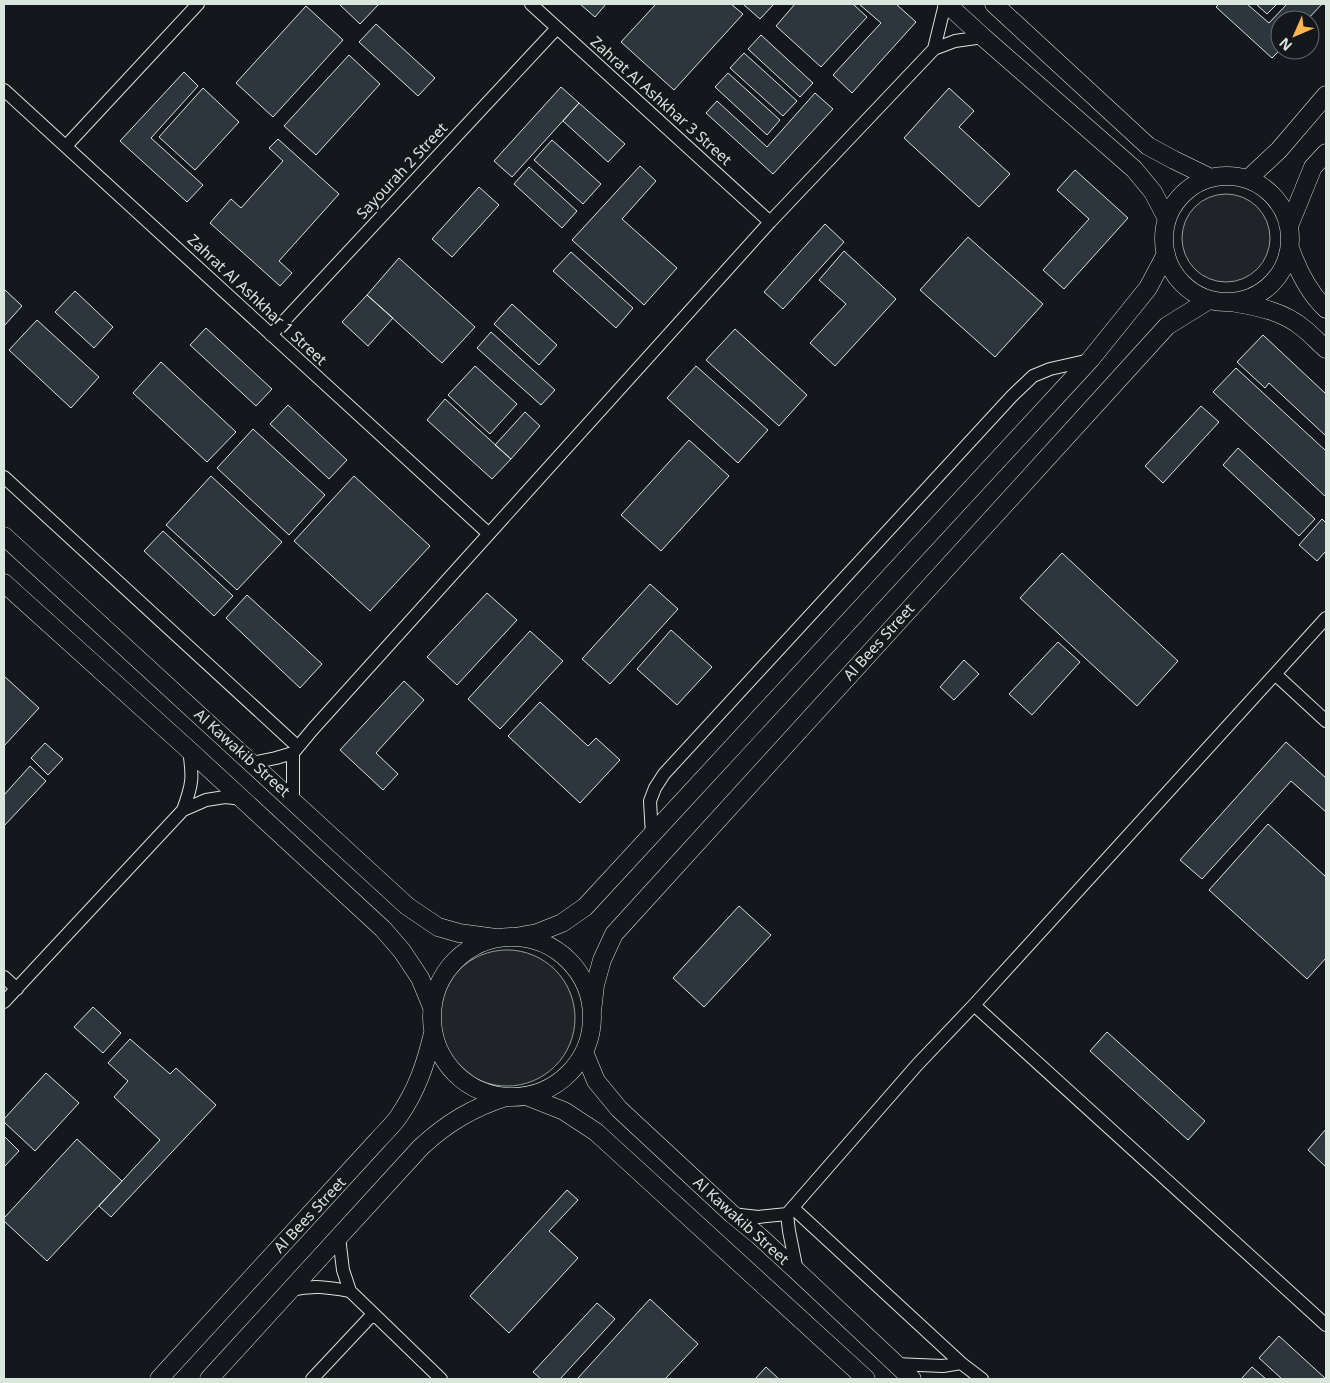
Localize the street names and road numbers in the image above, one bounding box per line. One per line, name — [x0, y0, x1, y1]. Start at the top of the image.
street label: Zahrat Al Ashkhar 3 Street — [587, 31, 737, 169]
street label: Sayourah 2 Street — [352, 118, 451, 223]
street label: Zahrat Al Ashkhar 1 Street — [184, 229, 332, 370]
street label: Al Bees Street — [838, 598, 919, 684]
street label: Al Kawakib Street — [191, 704, 295, 801]
street label: Al Bees Street — [269, 1172, 350, 1257]
street label: Al Kawakib Street — [690, 1172, 794, 1269]

